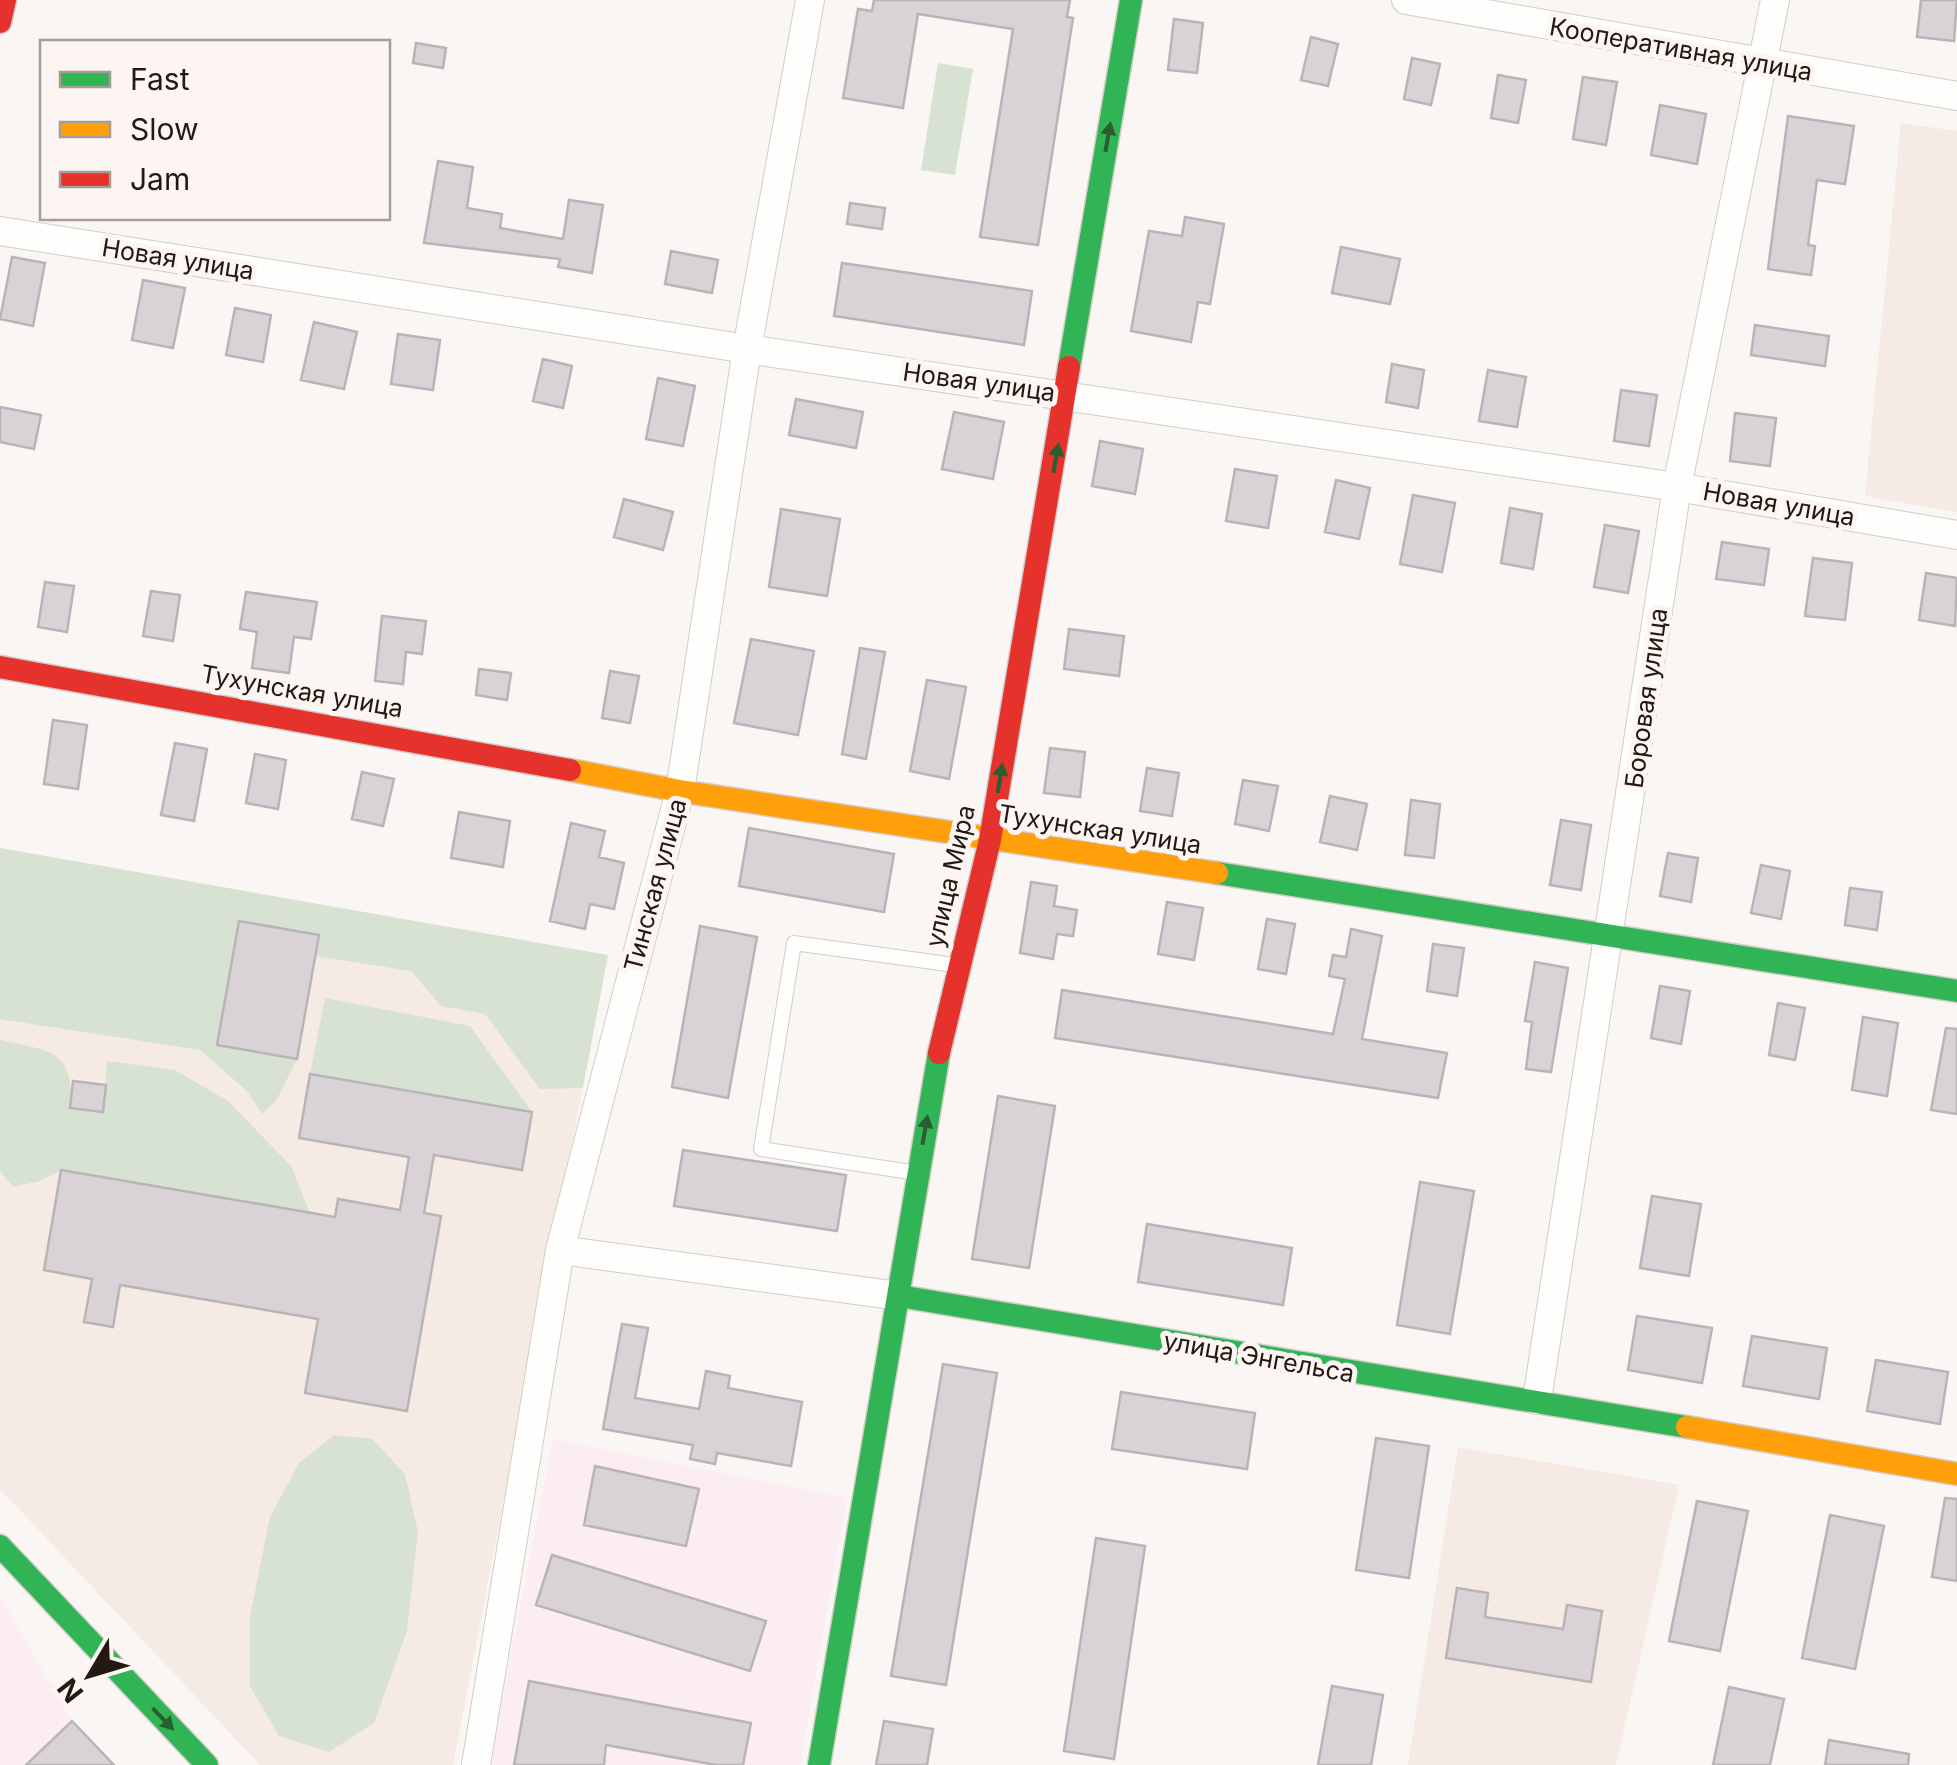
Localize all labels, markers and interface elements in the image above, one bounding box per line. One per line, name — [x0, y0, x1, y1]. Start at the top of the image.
street label: Кооперативная улица — [1547, 11, 1815, 87]
legend — [40, 40, 390, 220]
text: Fast — [130, 61, 190, 97]
text: Slow — [130, 111, 199, 147]
one-way arrow — [1101, 121, 1116, 153]
text: Jam — [130, 161, 190, 197]
street label: Новая улица — [100, 232, 256, 286]
street label: Новая улица — [901, 356, 1057, 408]
one-way arrow — [1049, 442, 1064, 473]
street label: Новая улица — [1701, 476, 1857, 532]
street label: Боровая улица — [1619, 606, 1673, 790]
street label: Тухунская улица — [198, 658, 406, 724]
one-way arrow — [993, 762, 1008, 793]
street label: Тинская улица — [617, 795, 693, 975]
street label: Тухунская улица — [996, 798, 1204, 860]
street label: улица Мира — [919, 802, 981, 950]
one-way arrow — [918, 1114, 933, 1145]
street label: улица Энгельса — [1161, 1325, 1357, 1389]
north arrow — [40, 1625, 140, 1725]
text: N — [50, 1672, 90, 1709]
one-way arrow — [151, 1707, 174, 1731]

